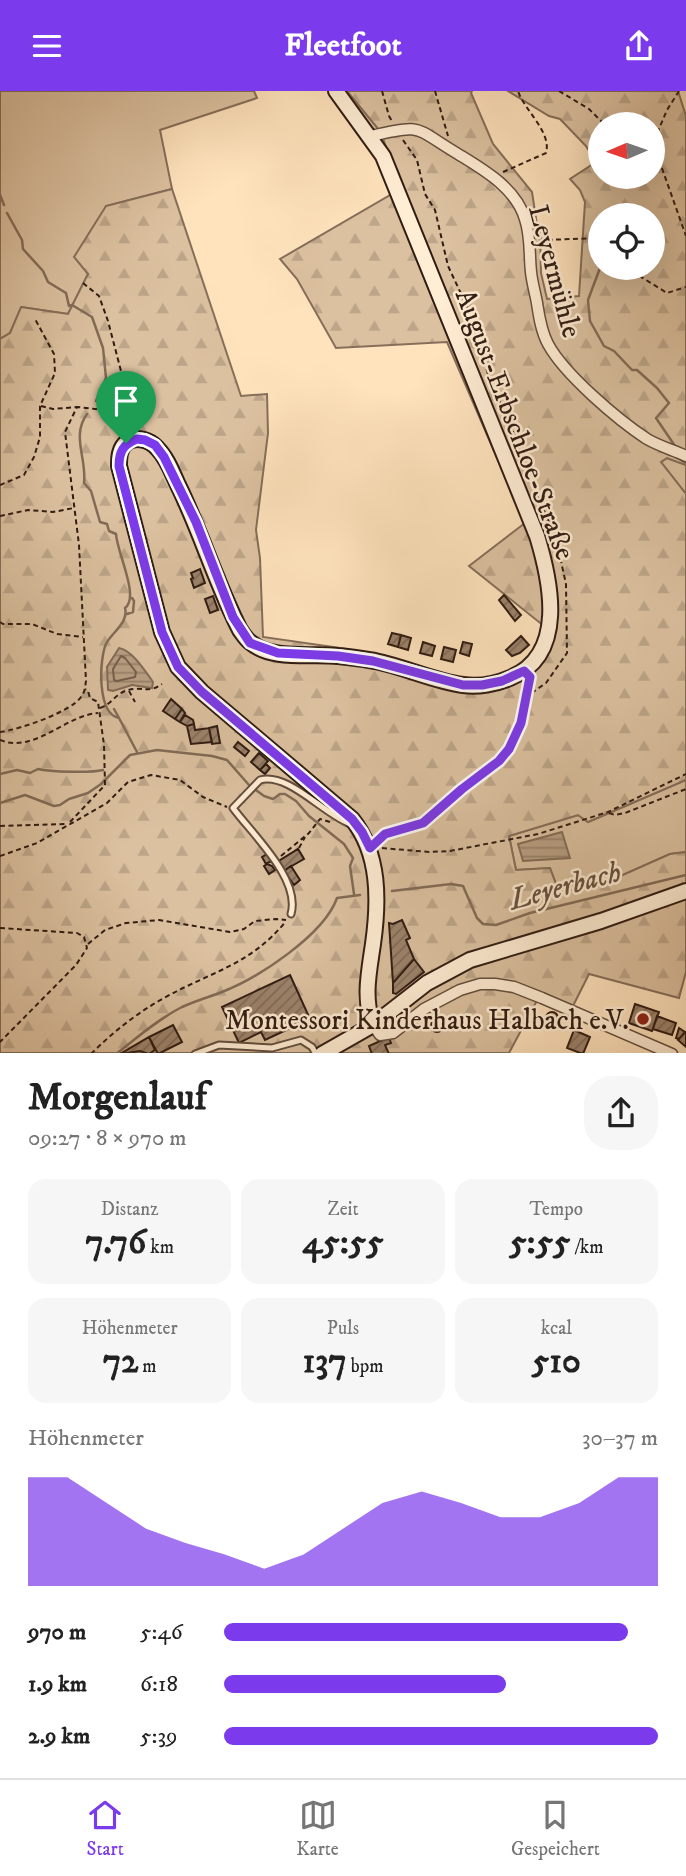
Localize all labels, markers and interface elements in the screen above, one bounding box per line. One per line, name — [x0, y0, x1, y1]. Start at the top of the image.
text: Fleetfoot — [284, 26, 402, 66]
icon: menu — [28, 27, 66, 65]
icon: share — [620, 27, 658, 65]
north arrow — [588, 112, 665, 189]
map controls — [588, 112, 665, 280]
street label: Leyermühle — [520, 201, 589, 342]
button: locate — [588, 203, 665, 280]
street label: August-Erbschloe-Straße — [447, 284, 582, 565]
pin — [96, 371, 156, 443]
icon: arrive — [107, 382, 145, 420]
water label: Leyerbach — [504, 854, 625, 920]
place label: Montessori Kinderhaus Halbach e.V. — [225, 1003, 629, 1038]
marker: Montessori Kinderhaus Halbach e.V. — [635, 1011, 651, 1027]
text: Morgenlauf — [28, 1074, 207, 1122]
button: share — [584, 1076, 658, 1150]
text: 09:27 · 8 × 970 m — [28, 1124, 187, 1153]
text: Distanz — [101, 1198, 159, 1221]
text: Zeit — [327, 1198, 358, 1221]
text: Tempo — [530, 1198, 583, 1221]
text: 7.76 — [85, 1221, 146, 1265]
text: 45:55 — [302, 1221, 384, 1265]
text: 5:55 — [509, 1221, 571, 1265]
text: km — [146, 1236, 174, 1259]
text: /km — [571, 1236, 603, 1259]
text: Höhenmeter — [82, 1317, 177, 1340]
text: Puls — [327, 1317, 359, 1340]
text: kcal — [541, 1317, 572, 1340]
text: 72 — [103, 1340, 138, 1384]
text: 137 — [302, 1340, 347, 1384]
text: 510 — [532, 1340, 581, 1384]
text: m — [138, 1355, 157, 1378]
text: bpm — [347, 1355, 384, 1378]
text: Höhenmeter — [28, 1424, 144, 1453]
text: 30–37 m — [582, 1424, 658, 1453]
text: 970 m — [28, 1618, 86, 1647]
text: 5:46 — [140, 1618, 183, 1647]
text: 1.9 km — [28, 1670, 87, 1699]
text: 6:18 — [140, 1670, 178, 1699]
text: 2.9 km — [28, 1722, 90, 1751]
text: 5:39 — [140, 1722, 178, 1751]
tab: Start — [86, 1796, 124, 1861]
tab: Karte — [296, 1796, 339, 1861]
tab: Gespeichert — [511, 1796, 600, 1861]

